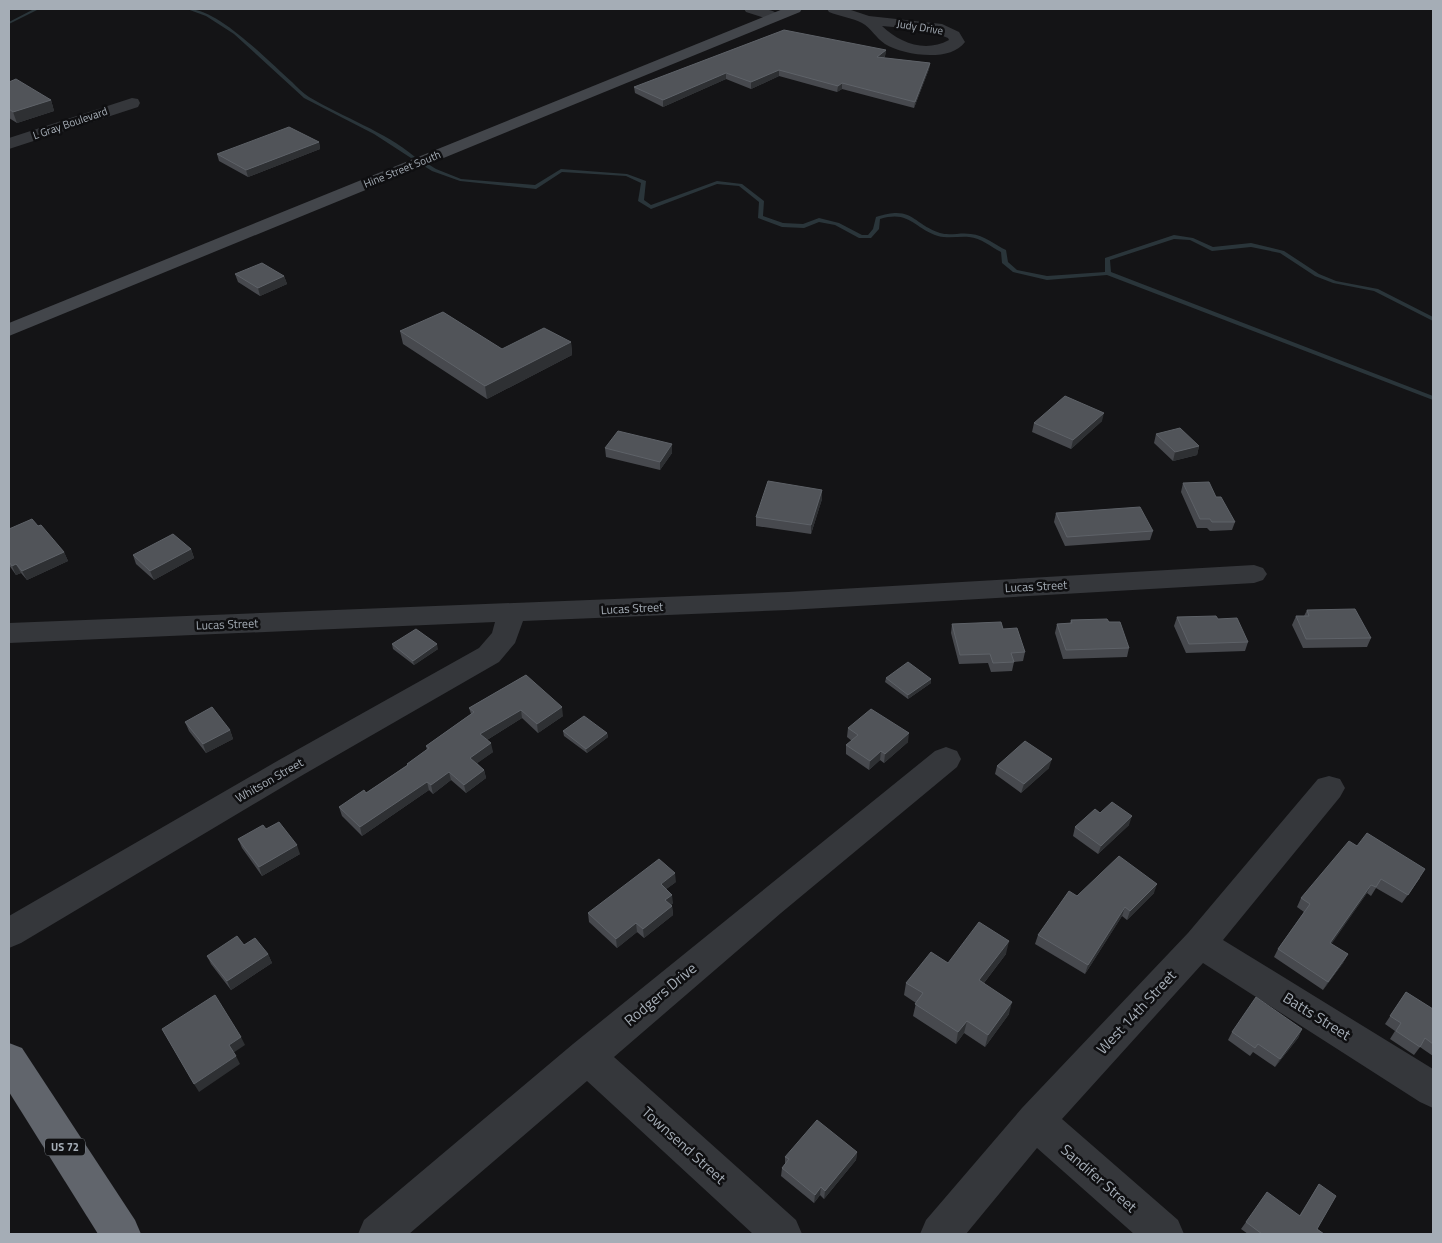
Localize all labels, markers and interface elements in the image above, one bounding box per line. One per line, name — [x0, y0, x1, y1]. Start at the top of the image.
street label: Judy Drive — [896, 15, 945, 39]
street label: L Gray Boulevard — [30, 103, 110, 143]
street label: Hine Street South — [361, 146, 443, 192]
street label: Lucas Street — [1004, 575, 1068, 597]
street label: Lucas Street — [600, 597, 664, 619]
street label: Lucas Street — [195, 613, 259, 635]
street label: Whitson Street — [231, 752, 307, 807]
street label: Rodgers Drive — [619, 957, 701, 1031]
street label: West 14th Street — [1091, 964, 1182, 1059]
street label: Batts Street — [1279, 986, 1356, 1046]
street label: Townsend Street — [637, 1101, 732, 1190]
road number: US 72 — [45, 1138, 85, 1156]
street label: Sandifer Street — [1056, 1138, 1143, 1218]

